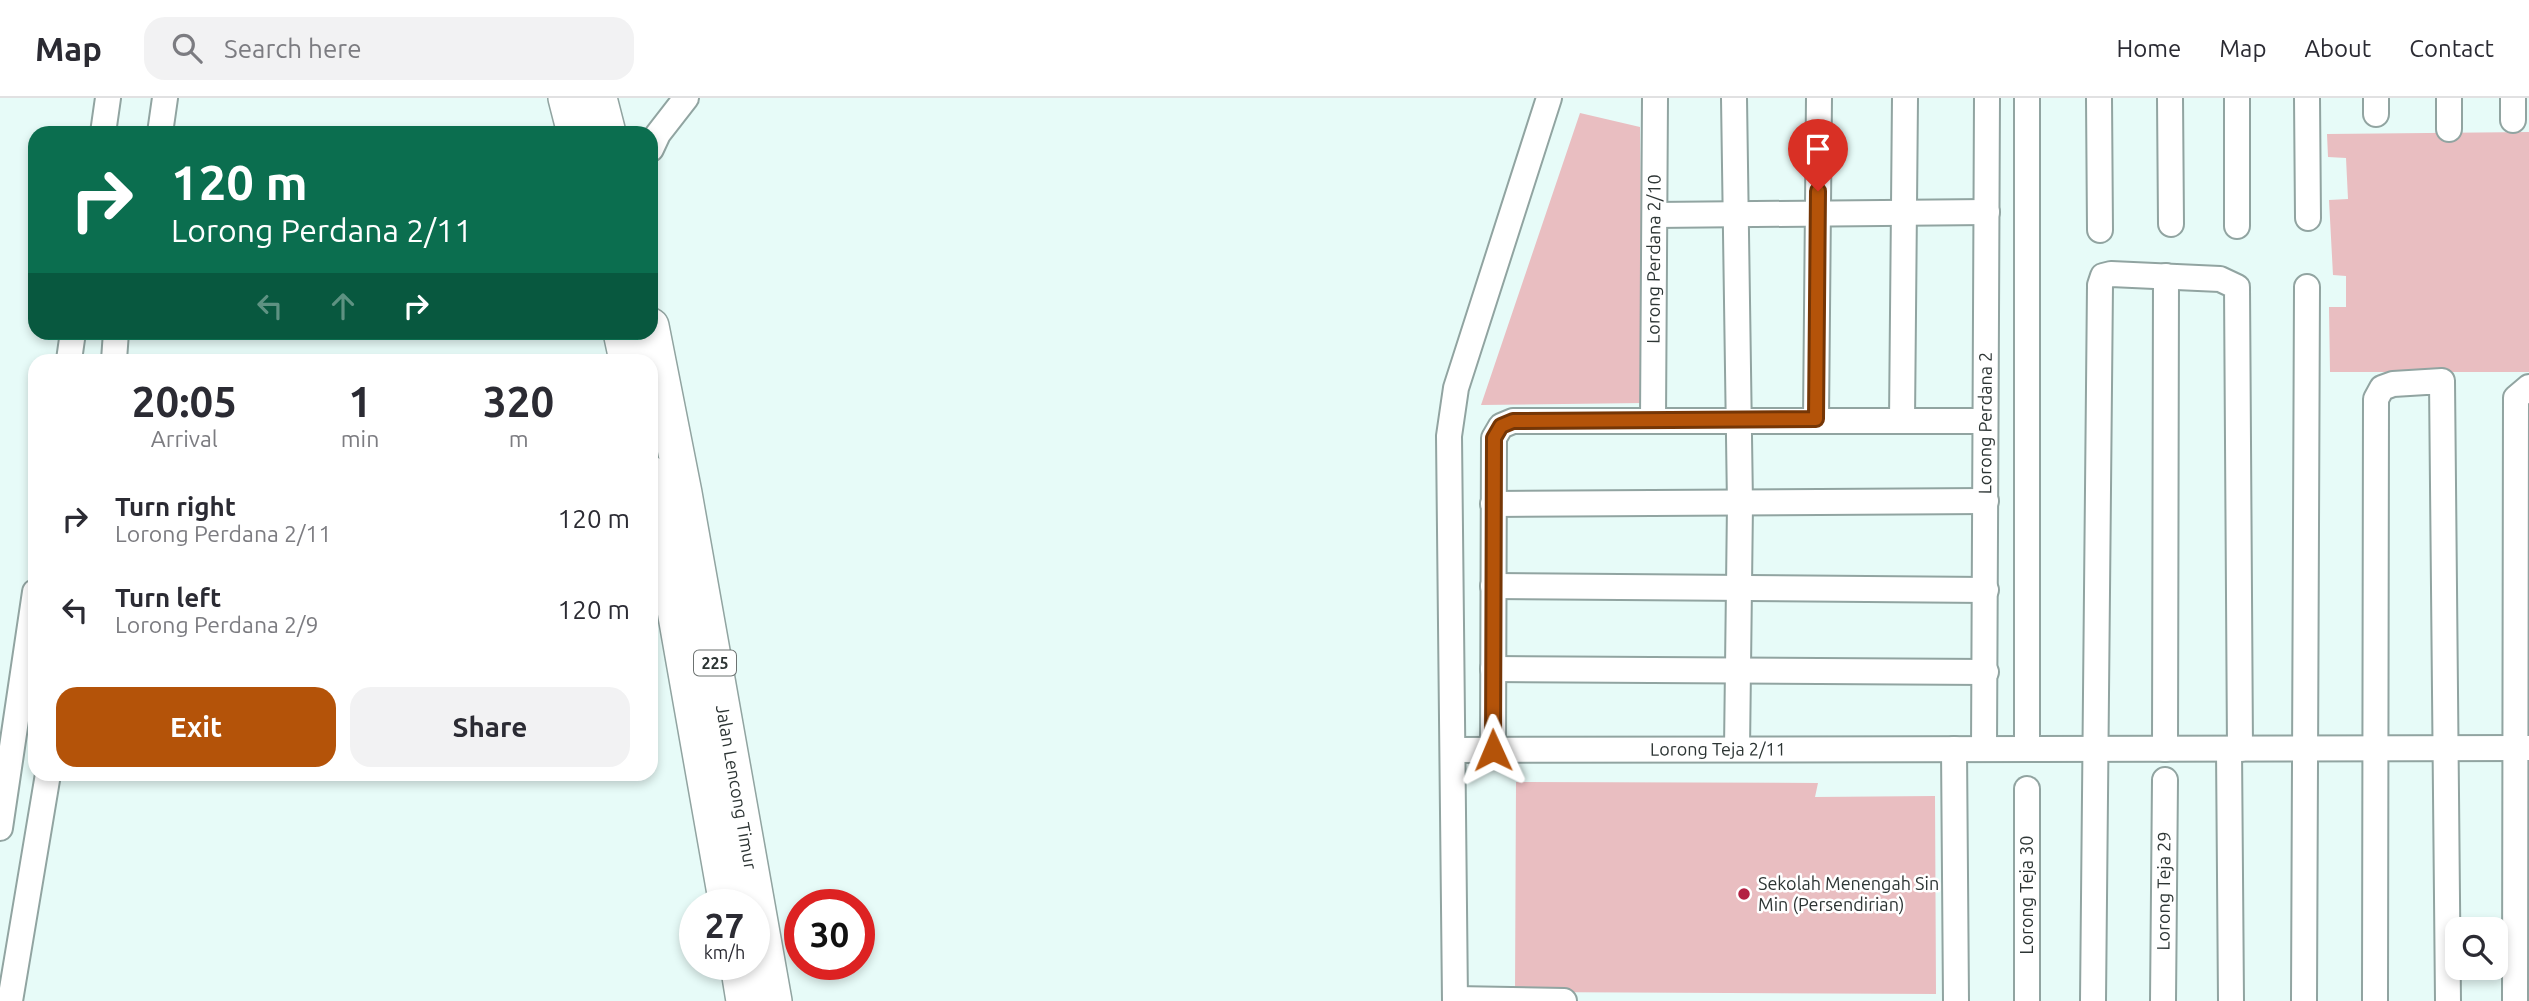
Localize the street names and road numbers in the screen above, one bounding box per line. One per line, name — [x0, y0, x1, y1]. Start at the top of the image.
street label: Lorong Perdana 2/10 — [1642, 174, 1664, 344]
street label: Lorong Perdana 2 — [1974, 352, 1995, 494]
road number: 225 — [694, 650, 736, 676]
street label: Jalan Lencong Timur — [713, 703, 762, 871]
street label: Lorong Teja 2/11 — [1650, 738, 1786, 759]
street label: Lorong Teja 29 — [2152, 831, 2174, 951]
street label: Lorong Teja 30 — [2016, 836, 2036, 954]

